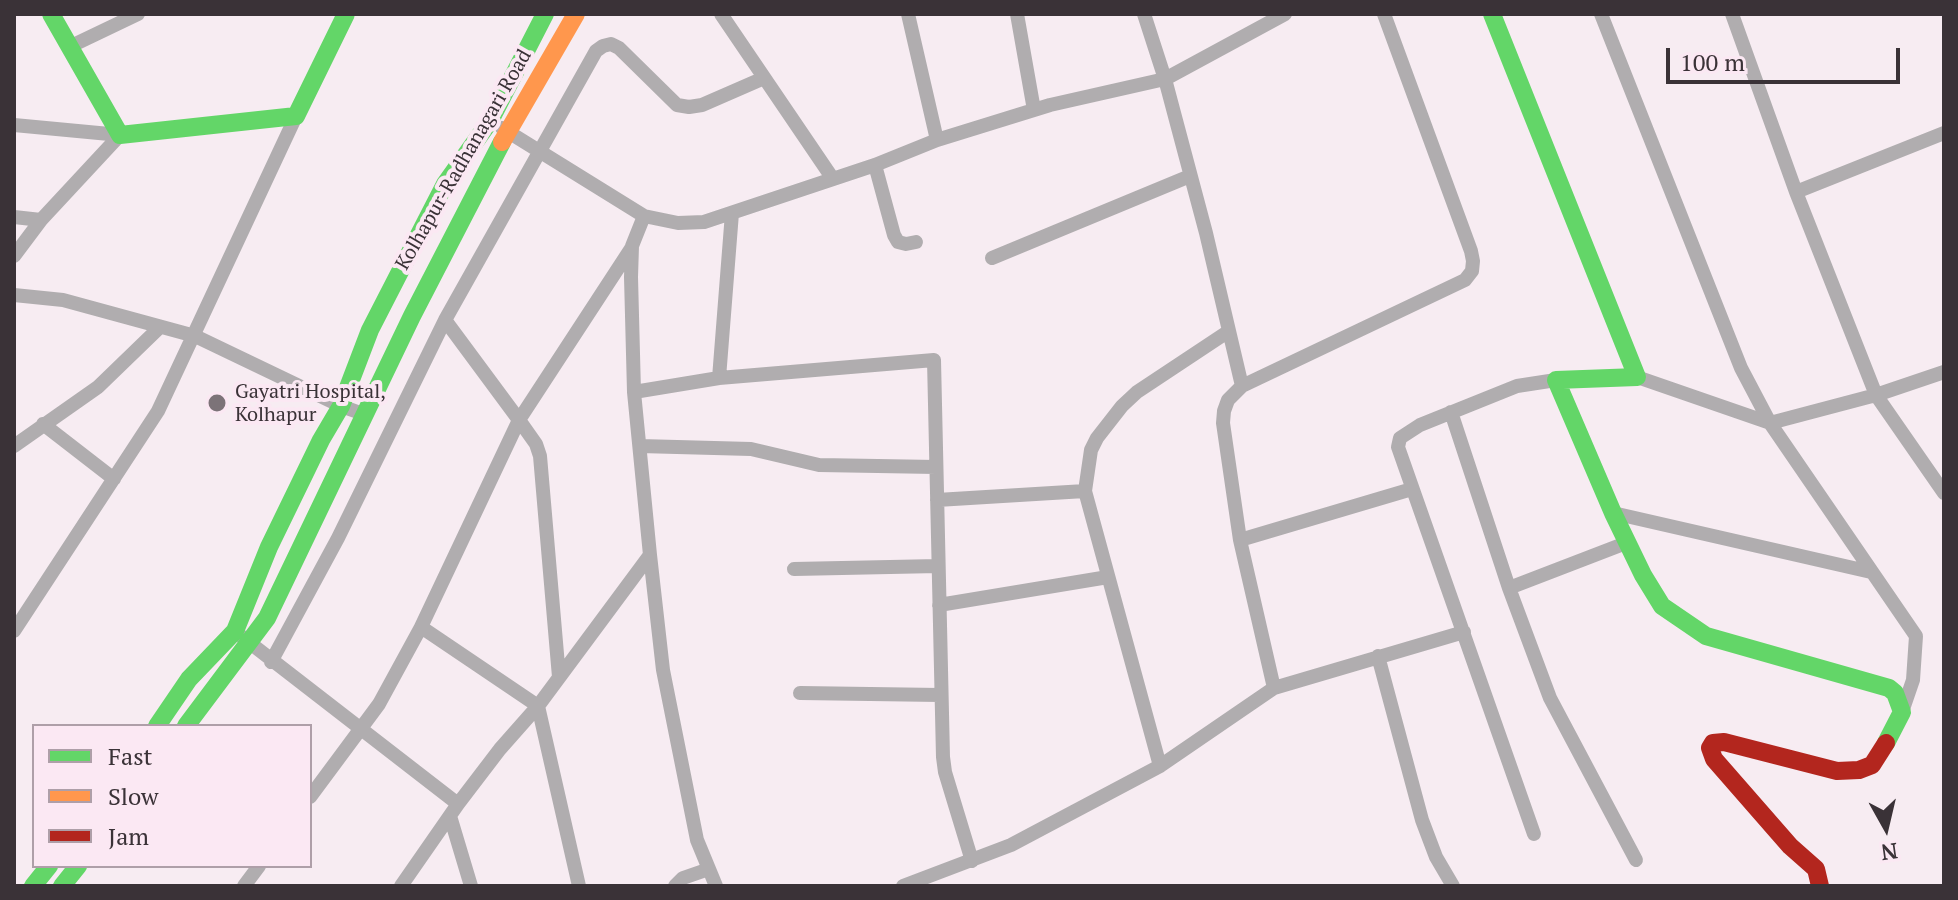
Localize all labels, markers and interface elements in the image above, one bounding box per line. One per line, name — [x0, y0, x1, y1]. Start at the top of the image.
scale bar — [1670, 32, 1904, 82]
street label: Kolhapur-Radhanagari Road — [391, 45, 537, 275]
text: 100 m — [1680, 46, 1745, 78]
place label: Gayatri Hospital, Kolhapur — [235, 380, 386, 427]
marker: Gayatri Hospital, Kolhapur — [206, 392, 228, 414]
legend — [32, 724, 312, 868]
text: Fast — [108, 740, 152, 772]
text: Slow — [108, 780, 159, 812]
north arrow — [1846, 788, 1926, 868]
text: Jam — [108, 820, 149, 852]
text: N — [1879, 837, 1900, 868]

